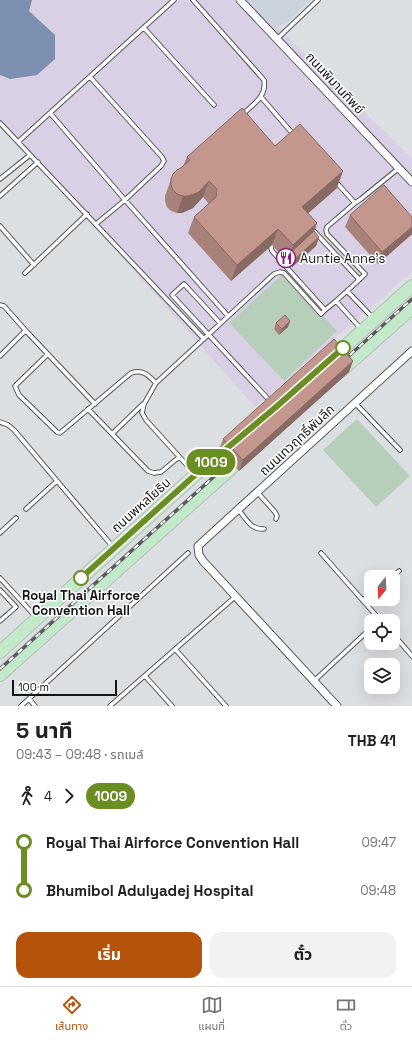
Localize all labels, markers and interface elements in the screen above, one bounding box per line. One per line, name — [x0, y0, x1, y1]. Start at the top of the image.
street label: ถนนพิมานทิพย์ — [302, 48, 368, 118]
restaurant icon: Auntie Anne's — [275, 247, 297, 269]
place label: Auntie Anne's — [300, 250, 386, 267]
unlabelled marker — [335, 340, 351, 356]
street label: ถนนเทวฤทธิ์พันลึก — [256, 401, 338, 479]
line badge: 1009 — [183, 449, 239, 475]
text: 1009 — [194, 453, 228, 471]
street label: ถนนพหลโยธิน — [108, 474, 174, 536]
marker: Royal Thai Airforce Convention Hall — [73, 570, 89, 586]
north arrow — [364, 570, 400, 606]
map controls — [364, 570, 400, 694]
place label: Royal Thai Airforce Convention Hall — [22, 587, 140, 619]
button: locate — [364, 614, 400, 650]
button: layers — [364, 658, 400, 694]
scale bar — [12, 678, 117, 697]
text: 100 m — [18, 680, 49, 694]
text: 5 นาที — [16, 716, 73, 744]
text: THB 41 — [348, 731, 396, 750]
text: 09:43 – 09:48 · รถเมล์ — [16, 746, 144, 763]
icon: walk — [16, 785, 38, 807]
icon: forward — [58, 785, 80, 807]
text: 1009 — [94, 787, 127, 805]
text: 4 — [44, 788, 52, 805]
text: Royal Thai Airforce Convention Hall — [46, 833, 299, 852]
text: 09:47 — [361, 834, 396, 851]
text: Bhumibol Adulyadej Hospital — [46, 881, 254, 900]
text: 09:48 — [360, 882, 396, 899]
button: เริ่ม — [16, 932, 202, 978]
button: ตั๋ว — [210, 932, 396, 978]
tab: เส้นทาง — [55, 994, 88, 1035]
tab: แผนที่ — [198, 994, 225, 1035]
tab: ตั๋ว — [335, 994, 357, 1035]

